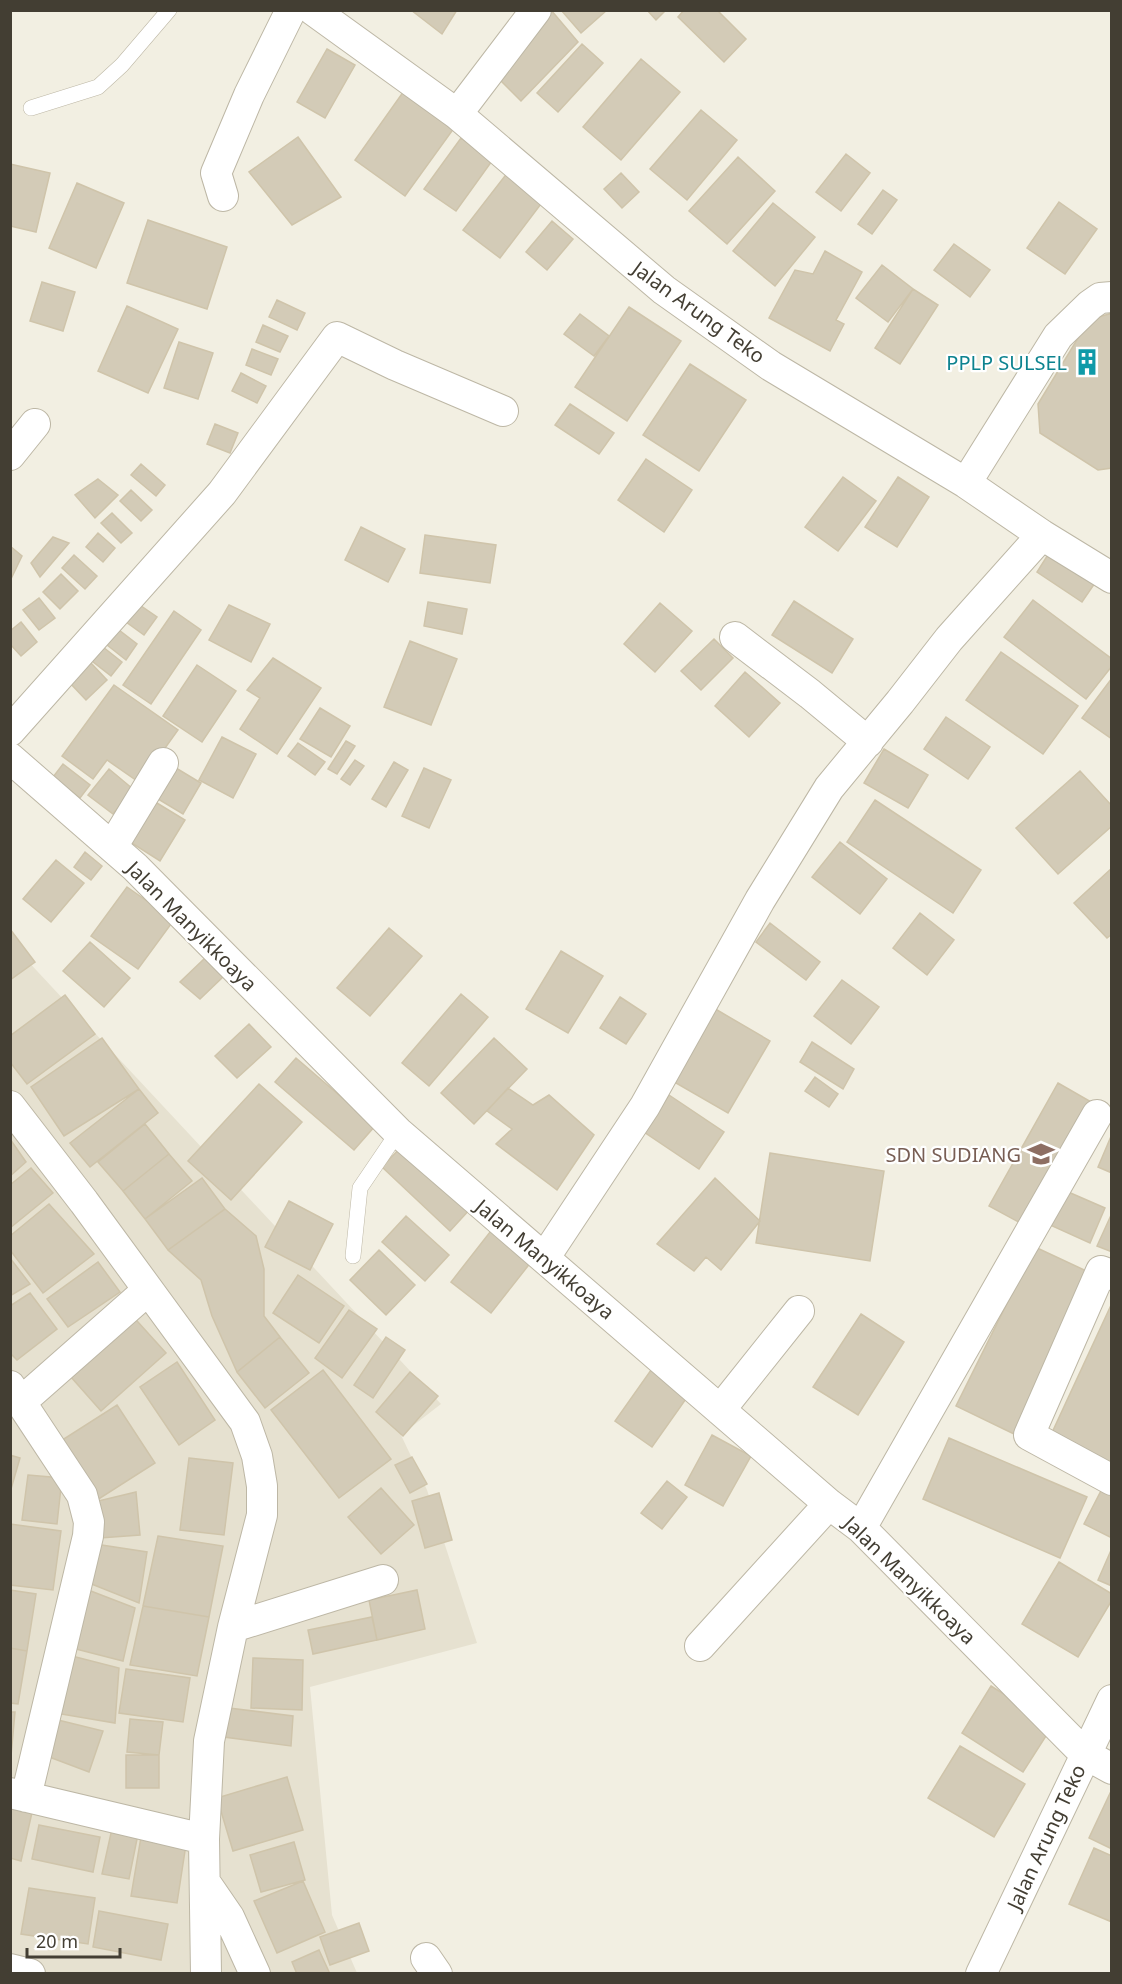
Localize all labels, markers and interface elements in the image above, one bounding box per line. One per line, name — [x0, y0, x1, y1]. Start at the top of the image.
street label: Jalan Arung Teko — [626, 254, 771, 369]
building icon: PPLP SULSEL — [1072, 347, 1102, 377]
place label: PPLP SULSEL — [946, 349, 1067, 376]
street label: Jalan Manyikkoaya — [120, 854, 263, 997]
school or university icon: SDN SUDIANG — [1026, 1139, 1056, 1169]
place label: SDN SUDIANG — [886, 1141, 1021, 1168]
street label: Jalan Manyikkoaya — [468, 1192, 620, 1325]
street label: Jalan Manyikkoaya — [837, 1509, 982, 1650]
street label: Jalan Arung Teko — [1000, 1760, 1092, 1916]
scale bar — [27, 1921, 120, 1959]
text: 20 m — [36, 1929, 78, 1953]

